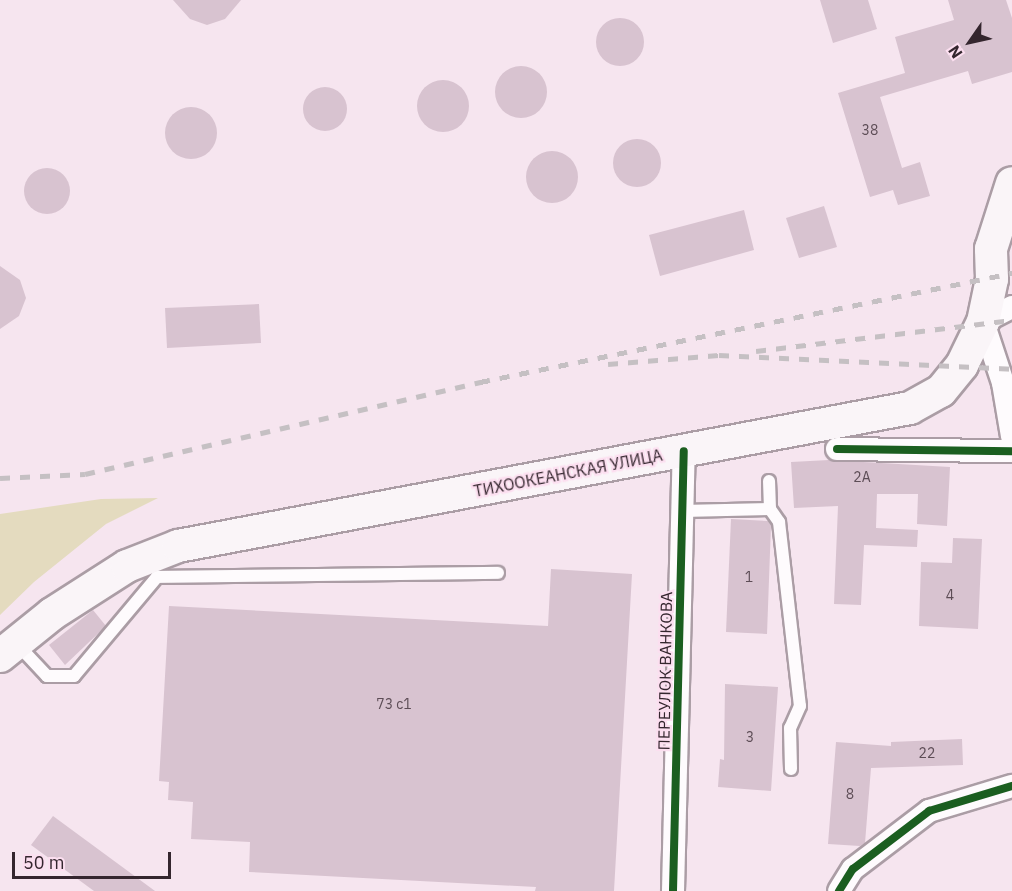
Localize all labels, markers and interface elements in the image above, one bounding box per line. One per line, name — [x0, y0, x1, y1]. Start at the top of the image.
north arrow — [940, 12, 1000, 72]
text: N — [944, 42, 967, 62]
house number: 38 — [862, 122, 878, 138]
street label: ТИХООКЕАНСКАЯ УЛИЦА — [472, 445, 664, 501]
house number: 2А — [853, 469, 871, 485]
house number: 1 — [745, 569, 753, 585]
house number: 4 — [946, 587, 954, 603]
street label: ПЕРЕУЛОК ВАНКОВА — [654, 591, 676, 751]
house number: 73 с1 — [376, 696, 412, 712]
house number: 3 — [746, 729, 754, 745]
house number: 22 — [919, 745, 935, 761]
house number: 8 — [846, 786, 854, 802]
scale bar — [15, 840, 174, 878]
text: 50 m — [23, 851, 65, 874]

